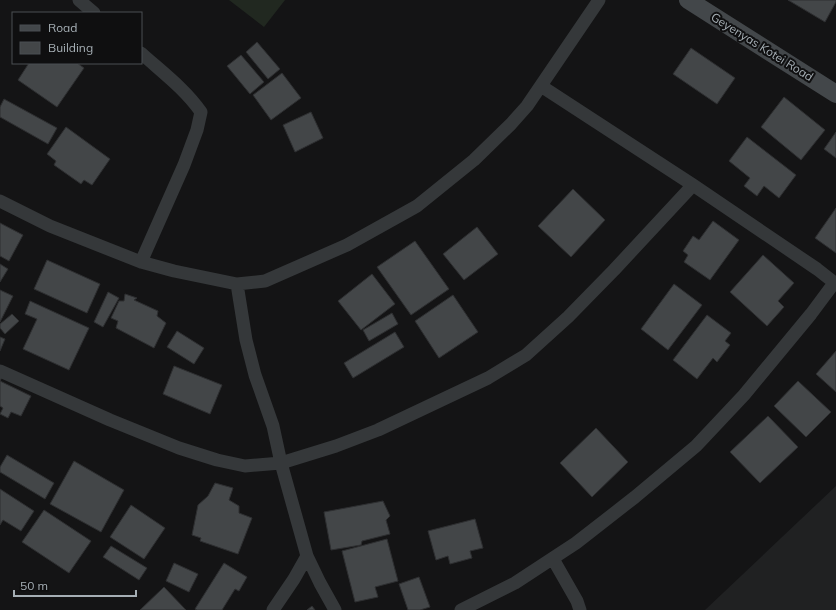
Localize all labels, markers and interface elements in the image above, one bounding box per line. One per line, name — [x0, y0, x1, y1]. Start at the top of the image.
street label: Geyenyas Kotei Road — [708, 9, 816, 84]
legend — [12, 12, 142, 64]
text: Road — [48, 20, 77, 35]
text: Building — [48, 40, 93, 55]
scale bar — [14, 572, 136, 598]
text: 50 m — [20, 578, 48, 593]

